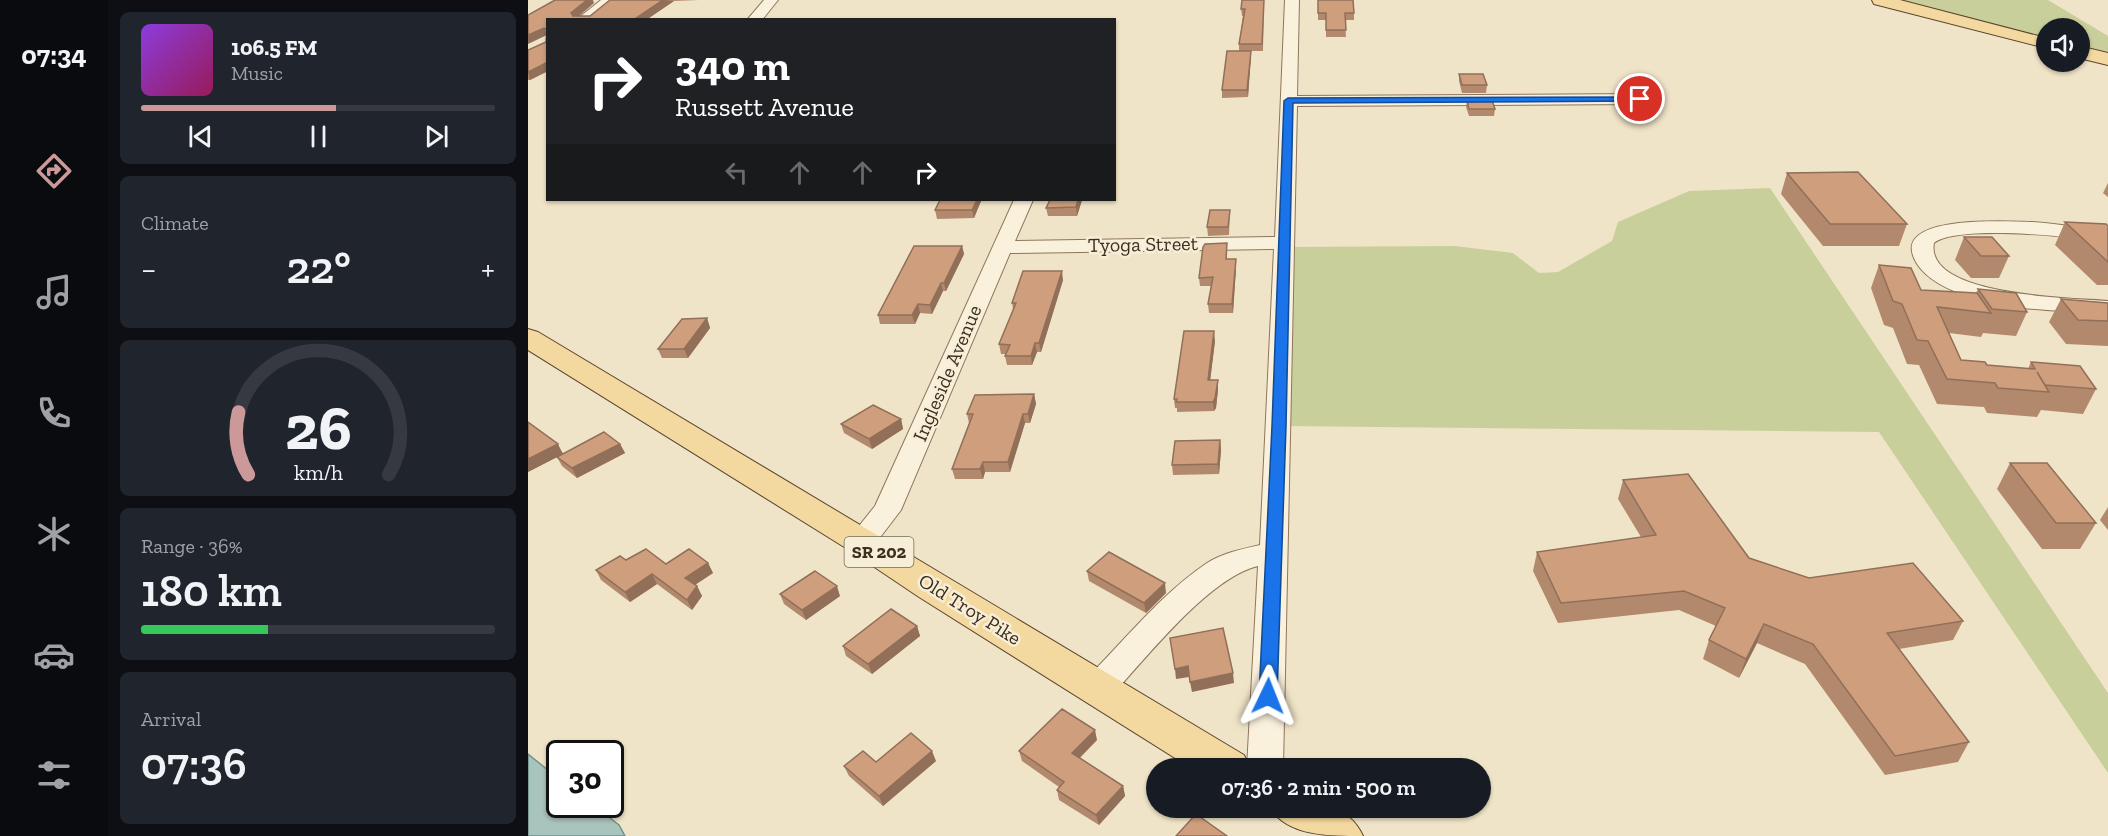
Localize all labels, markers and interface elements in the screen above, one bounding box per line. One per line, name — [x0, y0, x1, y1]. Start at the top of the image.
map controls — [2036, 18, 2090, 72]
button: sound — [2036, 18, 2090, 72]
text: 106.5 FM — [231, 34, 317, 61]
text: 07:34 — [21, 39, 87, 71]
text: 340 m — [675, 40, 790, 91]
icon: right — [576, 42, 654, 120]
text: Music — [231, 61, 283, 85]
pin — [1614, 73, 1665, 124]
icon: arrive — [1623, 82, 1656, 115]
text: Russett Avenue — [675, 91, 854, 123]
icon: previous — [184, 120, 217, 153]
icon: pause — [302, 120, 335, 153]
icon: next — [420, 120, 453, 153]
icon: directions — [33, 150, 75, 192]
icon: left — [720, 156, 753, 189]
icon: ahead — [783, 156, 816, 189]
icon: ahead — [846, 156, 879, 189]
icon: right — [909, 156, 942, 189]
text: Climate — [141, 211, 209, 235]
street label: Tyoga Street — [1088, 231, 1199, 257]
text: 22° — [287, 241, 351, 295]
text: − — [141, 249, 156, 288]
text: + — [481, 249, 495, 288]
icon: music — [33, 271, 75, 313]
street label: Ingleside Avenue — [908, 301, 986, 445]
text: 26 — [285, 390, 351, 465]
icon: phone — [33, 392, 75, 434]
text: km/h — [294, 460, 342, 485]
icon: climate — [33, 513, 75, 555]
text: Range · 36% — [141, 534, 242, 558]
road number: SR 202 — [844, 537, 914, 567]
text: 180 km — [141, 564, 282, 618]
street label: Old Troy Pike — [914, 568, 1026, 650]
icon: car — [33, 634, 75, 676]
position arrow — [1236, 664, 1300, 728]
text: Arrival — [141, 707, 201, 731]
text: 07:36 — [141, 737, 247, 791]
speed limit sign: 30 — [546, 740, 624, 818]
icon: filters — [33, 754, 75, 796]
text: 07:36 · 2 min · 500 m — [1221, 774, 1416, 801]

